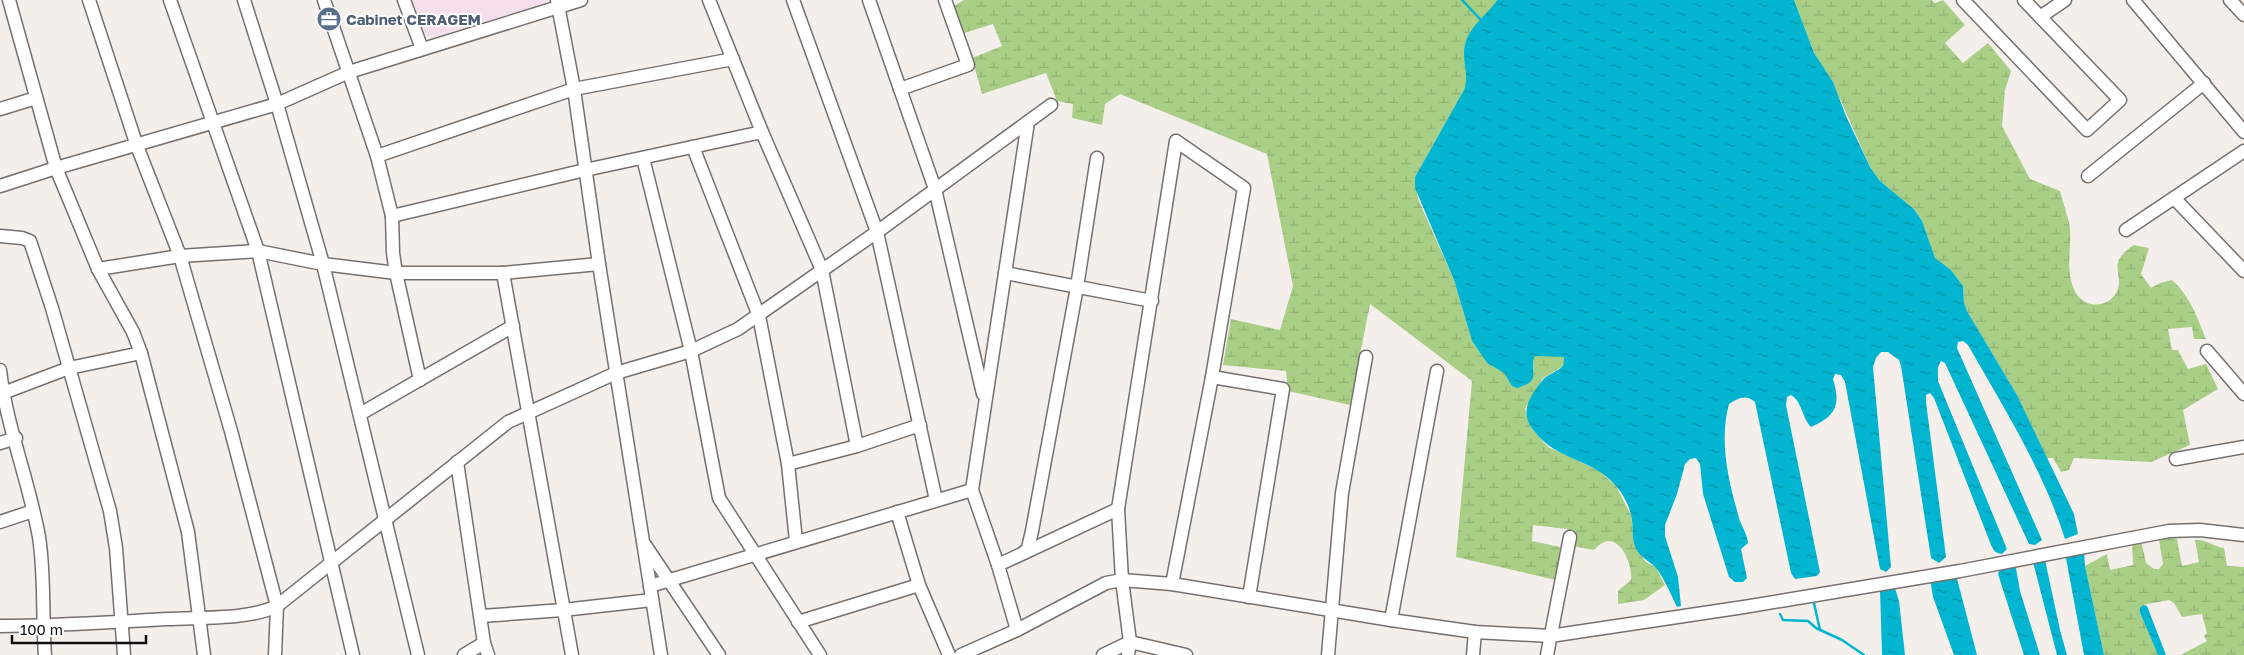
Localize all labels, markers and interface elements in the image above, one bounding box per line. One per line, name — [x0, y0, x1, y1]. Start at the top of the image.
office icon: Cabinet CERAGEM — [316, 6, 342, 32]
place label: Cabinet CERAGEM — [346, 10, 481, 28]
scale bar — [12, 612, 146, 644]
text: 100 m — [20, 620, 63, 638]

